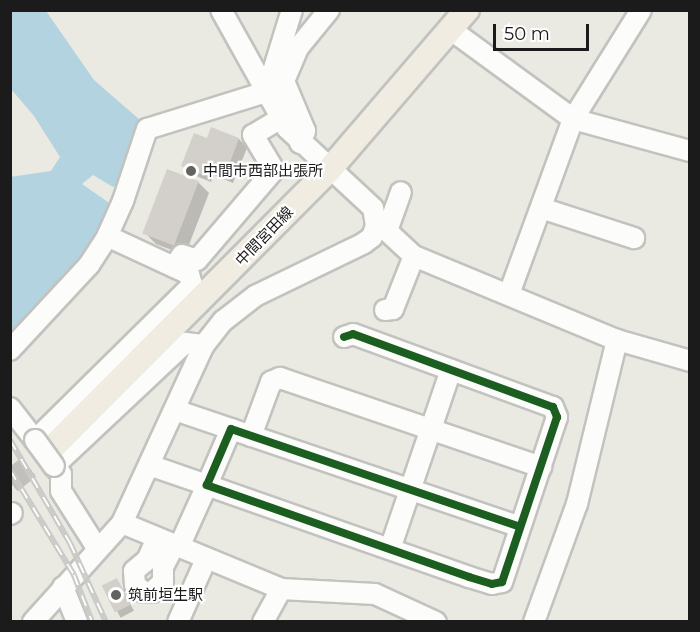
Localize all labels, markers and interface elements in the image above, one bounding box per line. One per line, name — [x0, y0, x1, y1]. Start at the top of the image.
scale bar — [496, 12, 592, 50]
text: 50 m — [504, 23, 550, 45]
place label: 中間市西部出張所 — [203, 162, 323, 180]
marker: 中間市西部出張所 — [184, 164, 198, 178]
street label: 中間宮田線 — [231, 203, 297, 269]
place label: 筑前垣生駅 — [128, 586, 203, 604]
marker: 筑前垣生駅 — [109, 588, 123, 602]

